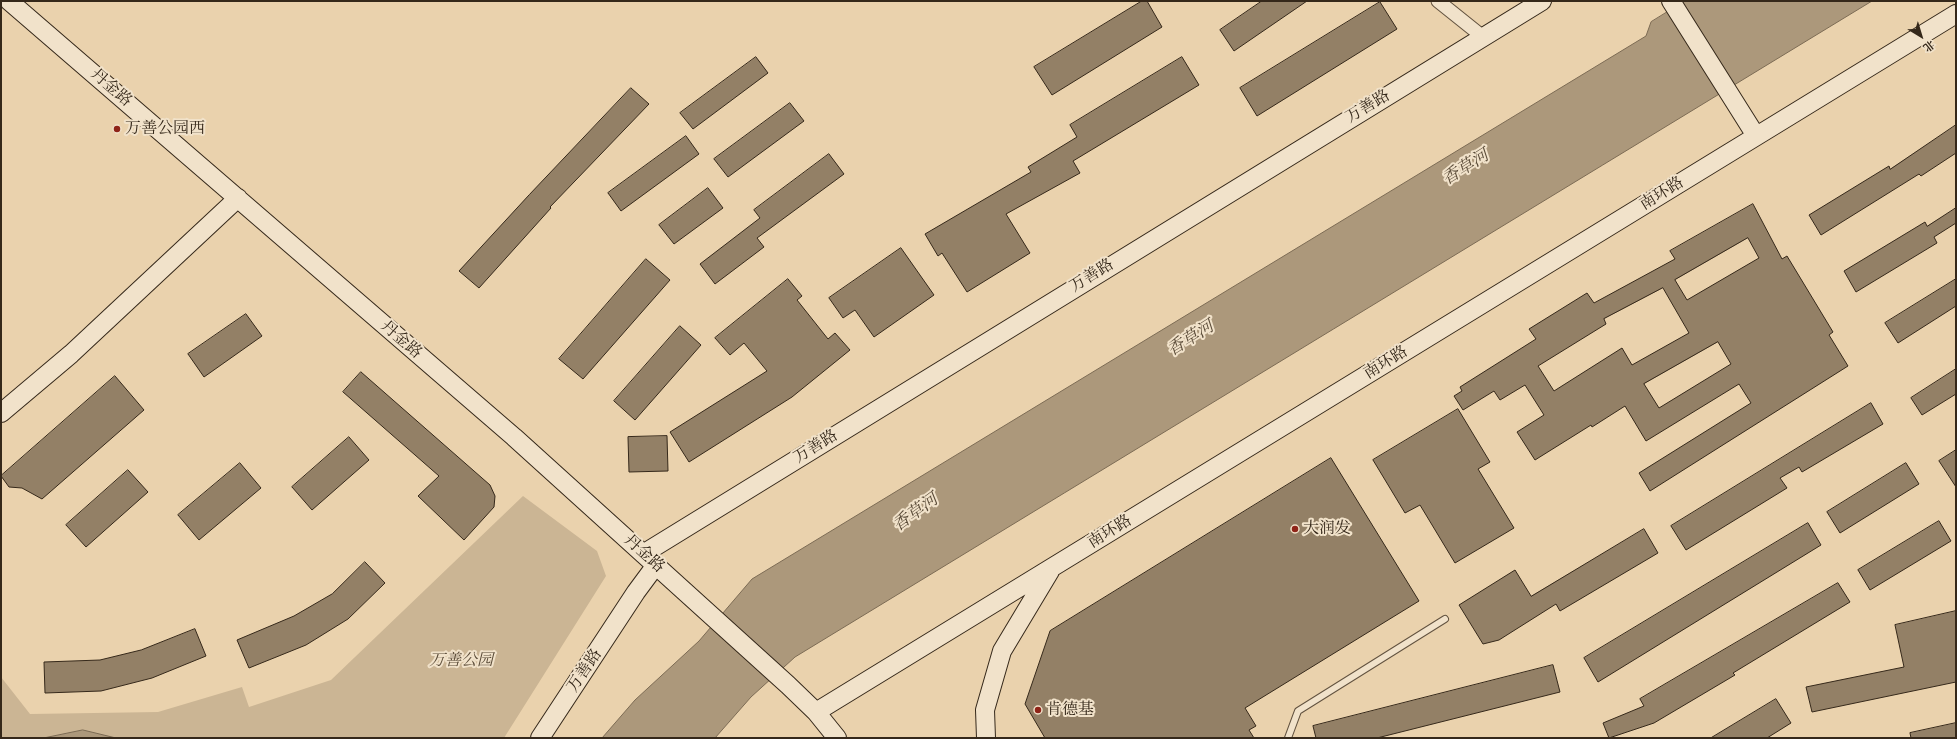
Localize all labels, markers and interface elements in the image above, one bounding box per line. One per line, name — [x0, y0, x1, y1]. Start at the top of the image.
north arrow — [1901, 16, 1941, 56]
text: 北 — [1920, 37, 1937, 54]
street label: 丹金路 — [87, 65, 135, 111]
street label: 万善路 — [1342, 86, 1394, 128]
place label: 万善公园西 — [125, 119, 205, 139]
marker: 万善公园西 — [112, 124, 122, 134]
water label: 香草河 — [1439, 146, 1493, 190]
street label: 南环路 — [1637, 173, 1687, 215]
street label: 万善路 — [1067, 255, 1117, 297]
street label: 丹金路 — [377, 317, 425, 363]
water label: 香草河 — [1164, 317, 1218, 361]
street label: 南环路 — [1361, 342, 1411, 384]
street label: 万善路 — [791, 426, 841, 468]
water label: 香草河 — [889, 490, 943, 536]
street label: 南环路 — [1085, 511, 1135, 553]
place label: 大润发 — [1303, 519, 1351, 539]
marker: 大润发 — [1290, 524, 1300, 534]
street label: 丹金路 — [620, 531, 668, 577]
street label: 万善路 — [564, 646, 606, 696]
park label: 万善公园 — [429, 651, 493, 671]
place label: 肯德基 — [1046, 700, 1094, 720]
marker: 肯德基 — [1033, 705, 1043, 715]

